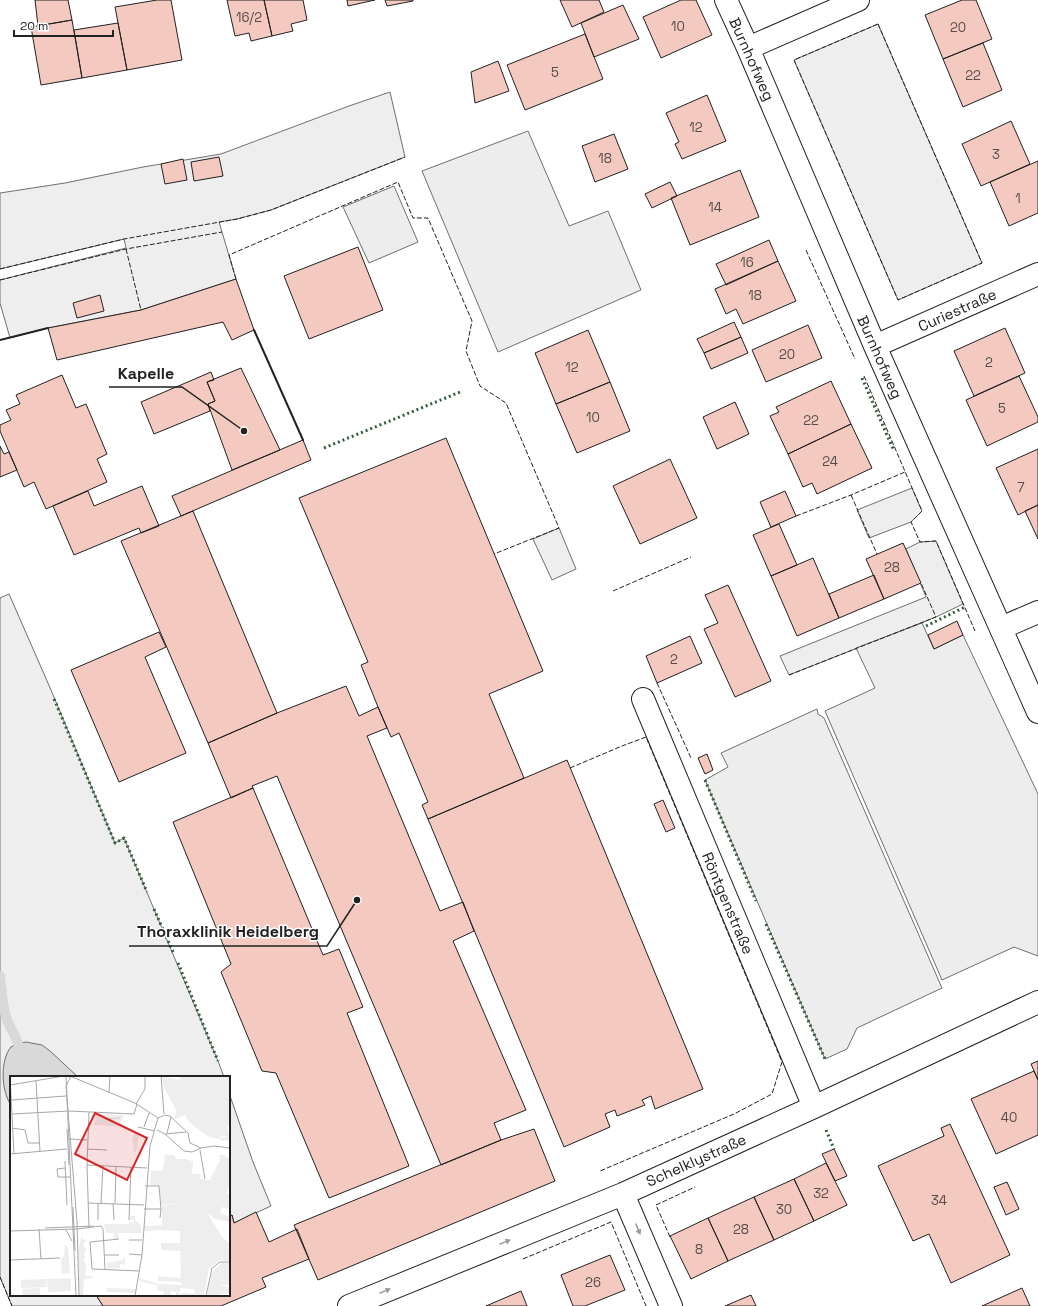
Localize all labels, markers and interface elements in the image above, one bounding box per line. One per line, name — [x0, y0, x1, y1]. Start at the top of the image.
house number: 16/2 — [236, 9, 262, 26]
scale bar — [14, 12, 113, 38]
street label: Burnhofweg — [725, 14, 779, 104]
text: 20 m — [20, 18, 48, 34]
house number: 10 — [671, 18, 685, 35]
house number: 20 — [950, 19, 966, 36]
house number: 5 — [551, 64, 559, 81]
house number: 22 — [965, 67, 981, 84]
house number: 12 — [689, 119, 703, 136]
house number: 3 — [992, 146, 1000, 163]
house number: 18 — [598, 150, 612, 167]
house number: 1 — [1015, 190, 1021, 207]
house number: 14 — [708, 199, 722, 216]
house number: 16 — [740, 254, 754, 271]
street label: Curiestraße — [915, 284, 999, 336]
house number: 18 — [748, 287, 762, 304]
street label: Burnhofweg — [853, 312, 907, 402]
house number: 20 — [779, 346, 795, 363]
house number: 2 — [985, 354, 993, 371]
callout: Kapelle — [109, 359, 182, 387]
house number: 12 — [565, 359, 579, 376]
text: Kapelle — [118, 363, 174, 384]
house number: 5 — [998, 400, 1006, 417]
house number: 10 — [586, 409, 600, 426]
house number: 22 — [803, 412, 819, 429]
house number: 24 — [822, 453, 838, 470]
house number: 7 — [1017, 479, 1025, 496]
house number: 28 — [884, 559, 900, 576]
house number: 2 — [670, 651, 678, 668]
street label: Röntgenstraße — [698, 849, 758, 957]
callout: Thoraxklinik Heidelberg — [129, 918, 327, 946]
text: Thoraxklinik Heidelberg — [137, 921, 319, 942]
inset map — [10, 1076, 230, 1296]
house number: 40 — [1001, 1109, 1017, 1126]
street label: Schelklystraße — [643, 1129, 749, 1191]
house number: 32 — [813, 1185, 829, 1202]
house number: 34 — [931, 1192, 947, 1209]
house number: 30 — [776, 1201, 792, 1218]
house number: 28 — [733, 1221, 749, 1238]
one-way arrow — [635, 1224, 641, 1235]
one-way arrow — [499, 1239, 511, 1245]
house number: 8 — [695, 1241, 703, 1258]
house number: 26 — [585, 1274, 601, 1291]
one-way arrow — [379, 1288, 391, 1294]

